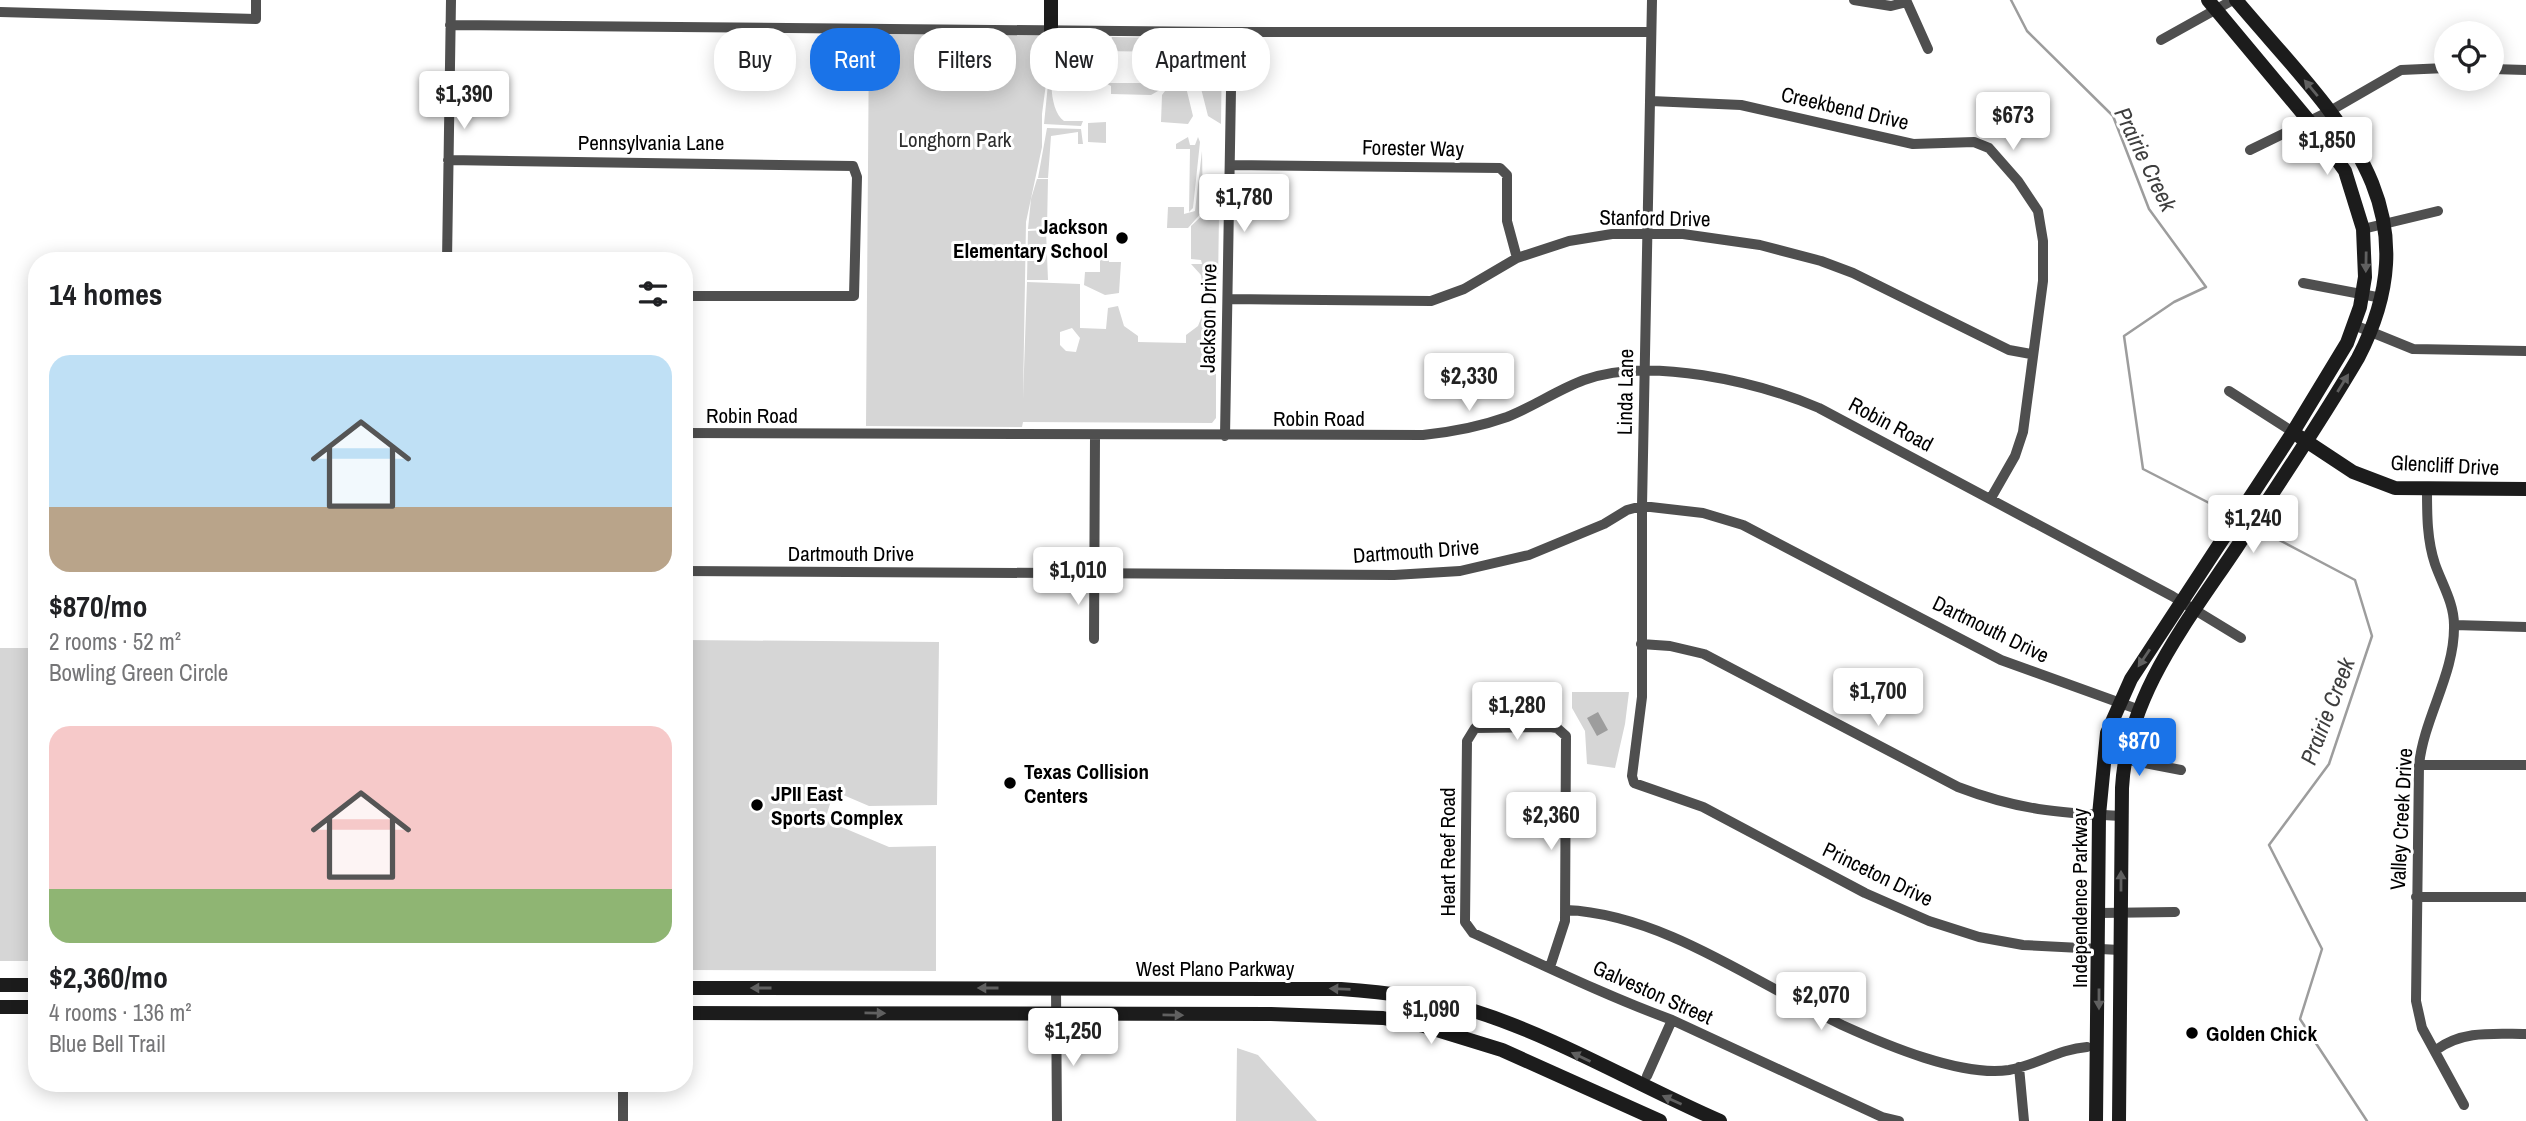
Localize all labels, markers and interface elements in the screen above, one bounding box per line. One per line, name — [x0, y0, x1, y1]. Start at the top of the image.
map controls — [2434, 21, 2504, 91]
button: locate — [2434, 21, 2504, 91]
chip: Buy — [714, 28, 796, 91]
chip: Rent — [810, 28, 900, 91]
chip: Filters — [914, 28, 1016, 91]
chip: New — [1030, 28, 1118, 91]
chip: Apartment — [1132, 28, 1270, 91]
pin: $1,390 — [407, 72, 521, 131]
text: $1,390 — [435, 78, 493, 109]
street label: Creekbend Drive — [1778, 79, 1912, 137]
one-way arrow — [2304, 80, 2319, 97]
pin: $673 — [1972, 92, 2054, 152]
text: $673 — [1992, 99, 2034, 130]
water label: Prairie Creek — [2107, 102, 2185, 218]
pin: $1,850 — [2270, 118, 2384, 177]
text: $1,850 — [2298, 124, 2356, 155]
park label: Longhorn Park — [899, 125, 1012, 154]
street label: Pennsylvania Lane — [578, 128, 724, 157]
street label: Forester Way — [1362, 133, 1465, 163]
pin: $1,780 — [1187, 174, 1301, 234]
text: $1,780 — [1215, 181, 1273, 212]
street label: Stanford Drive — [1599, 203, 1711, 233]
place label: Jackson Elementary School — [953, 212, 1108, 265]
marker: Jackson Elementary School — [1114, 230, 1130, 246]
one-way arrow — [2360, 251, 2371, 273]
street label: Jackson Drive — [1193, 263, 1223, 373]
text: 14 homes — [49, 274, 163, 314]
icon: filters — [634, 275, 672, 313]
street label: Linda Lane — [1610, 349, 1640, 435]
pin: $2,330 — [1412, 354, 1526, 413]
text: $2,330 — [1440, 360, 1498, 391]
one-way arrow — [2337, 374, 2350, 393]
street label: Robin Road — [1844, 390, 1938, 458]
icon: home — [298, 401, 424, 527]
street label: Robin Road — [706, 401, 798, 430]
street label: Robin Road — [1273, 404, 1365, 433]
street label: Glencliff Drive — [2390, 448, 2500, 482]
pin: $1,240 — [2196, 496, 2310, 555]
text: $1,240 — [2224, 502, 2282, 533]
street label: Dartmouth Drive — [1352, 532, 1480, 570]
street label: Dartmouth Drive — [788, 539, 914, 568]
pin: $1,010 — [1021, 548, 1135, 607]
text: $1,010 — [1049, 554, 1107, 585]
text: $870/mo — [49, 586, 147, 626]
street label: Dartmouth Drive — [1928, 588, 2054, 670]
text: 2 rooms · 52 m² — [49, 626, 181, 657]
one-way arrow — [2137, 649, 2151, 667]
water label: Prairie Creek — [2292, 652, 2362, 769]
text: Bowling Green Circle — [49, 657, 228, 688]
pin: $1,700 — [1821, 668, 1935, 728]
text: $1,700 — [1849, 675, 1907, 706]
pin: $1,280 — [1460, 682, 1574, 742]
text: $1,280 — [1488, 689, 1546, 720]
pin: $870 — [2098, 718, 2180, 778]
text: $870 — [2118, 725, 2160, 756]
street label: Valley Creek Drive — [2383, 747, 2419, 891]
place label: Texas Collision Centers — [1024, 757, 1149, 810]
icon: home — [298, 772, 424, 898]
marker: Texas Collision Centers — [1002, 775, 1018, 791]
place label: JPII East Sports Complex — [771, 779, 903, 832]
street label: Heart Reef Road — [1433, 787, 1462, 917]
pin: $2,360 — [1494, 792, 1608, 852]
marker: JPII East Sports Complex — [749, 797, 765, 813]
text: $2,360 — [1522, 799, 1580, 830]
street label: Independence Parkway — [2065, 808, 2094, 988]
street label: Princeton Drive — [1818, 835, 1938, 913]
one-way arrow — [2115, 869, 2127, 891]
street label: Galveston Street — [1589, 953, 1718, 1031]
street label: West Plano Parkway — [1136, 954, 1295, 983]
text: $2,360/mo — [49, 957, 168, 997]
pin: $2,070 — [1764, 972, 1878, 1032]
text: $2,070 — [1792, 979, 1850, 1010]
one-way arrow — [749, 982, 771, 994]
one-way arrow — [977, 982, 999, 994]
one-way arrow — [1329, 984, 1351, 995]
pin: $1,090 — [1374, 986, 1488, 1046]
one-way arrow — [2093, 988, 2105, 1010]
text: $1,090 — [1402, 993, 1460, 1024]
text: 4 rooms · 136 m² — [49, 997, 192, 1028]
one-way arrow — [864, 1007, 886, 1019]
pin: $1,250 — [1016, 1009, 1130, 1068]
one-way arrow — [1163, 1009, 1185, 1020]
text: $1,250 — [1044, 1015, 1102, 1046]
place label: Golden Chick — [2206, 1019, 2317, 1048]
marker: Golden Chick — [2184, 1025, 2200, 1041]
text: Blue Bell Trail — [49, 1028, 165, 1059]
one-way arrow — [1570, 1051, 1591, 1062]
one-way arrow — [1662, 1094, 1682, 1106]

